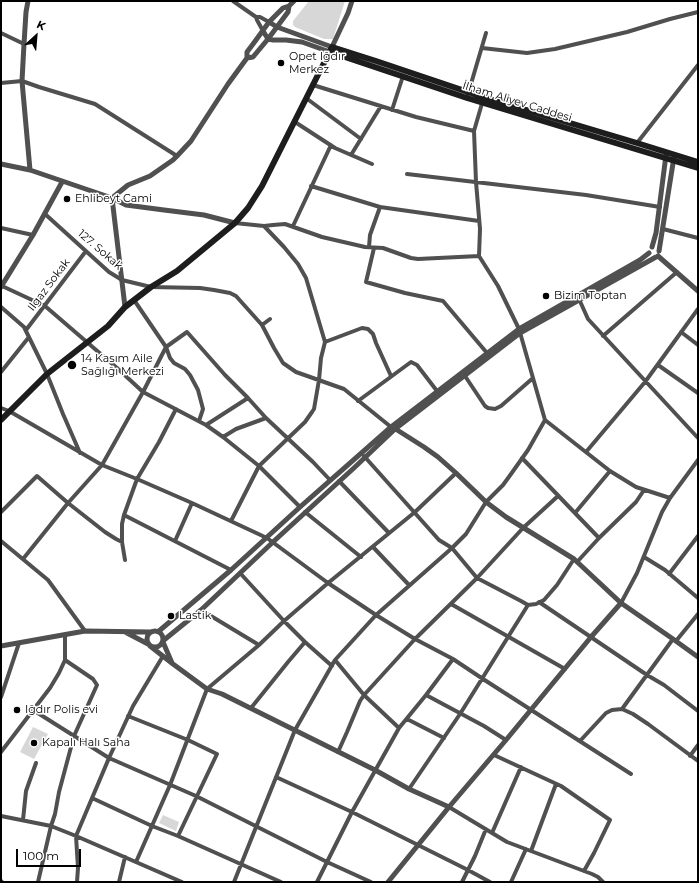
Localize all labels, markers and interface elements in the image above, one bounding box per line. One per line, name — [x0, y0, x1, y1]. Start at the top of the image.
north arrow — [16, 16, 56, 56]
text: K — [35, 17, 48, 33]
place label: Opet Iğdır Merkez — [289, 50, 345, 76]
marker: Opet Iğdır Merkez — [276, 58, 286, 68]
street label: İlham Aliyev Caddesi — [461, 79, 573, 125]
place label: Ehlibeyt Cami — [75, 192, 152, 206]
marker: Ehlibeyt Cami — [62, 194, 72, 204]
street label: 127. Sokak — [75, 227, 125, 273]
street label: Ilgaz Sokak — [25, 256, 73, 314]
place label: Bizim Toptan — [554, 289, 627, 303]
marker: Bizim Toptan — [541, 291, 551, 301]
place label: 14 Kasım Aile Sağlığı Merkezi — [81, 352, 164, 378]
marker: 14 Kasım Aile Sağlığı Merkezi — [66, 359, 78, 371]
place label: Lastik — [179, 609, 211, 623]
marker: Lastik — [166, 611, 176, 621]
place label: Iğdır Polis evi — [25, 703, 98, 717]
marker: Iğdır Polis evi — [12, 705, 22, 715]
place label: Kapalı Halı Saha — [42, 736, 130, 750]
marker: Kapalı Halı Saha — [29, 738, 39, 748]
scale bar — [18, 841, 83, 867]
text: 100 m — [23, 848, 59, 863]

